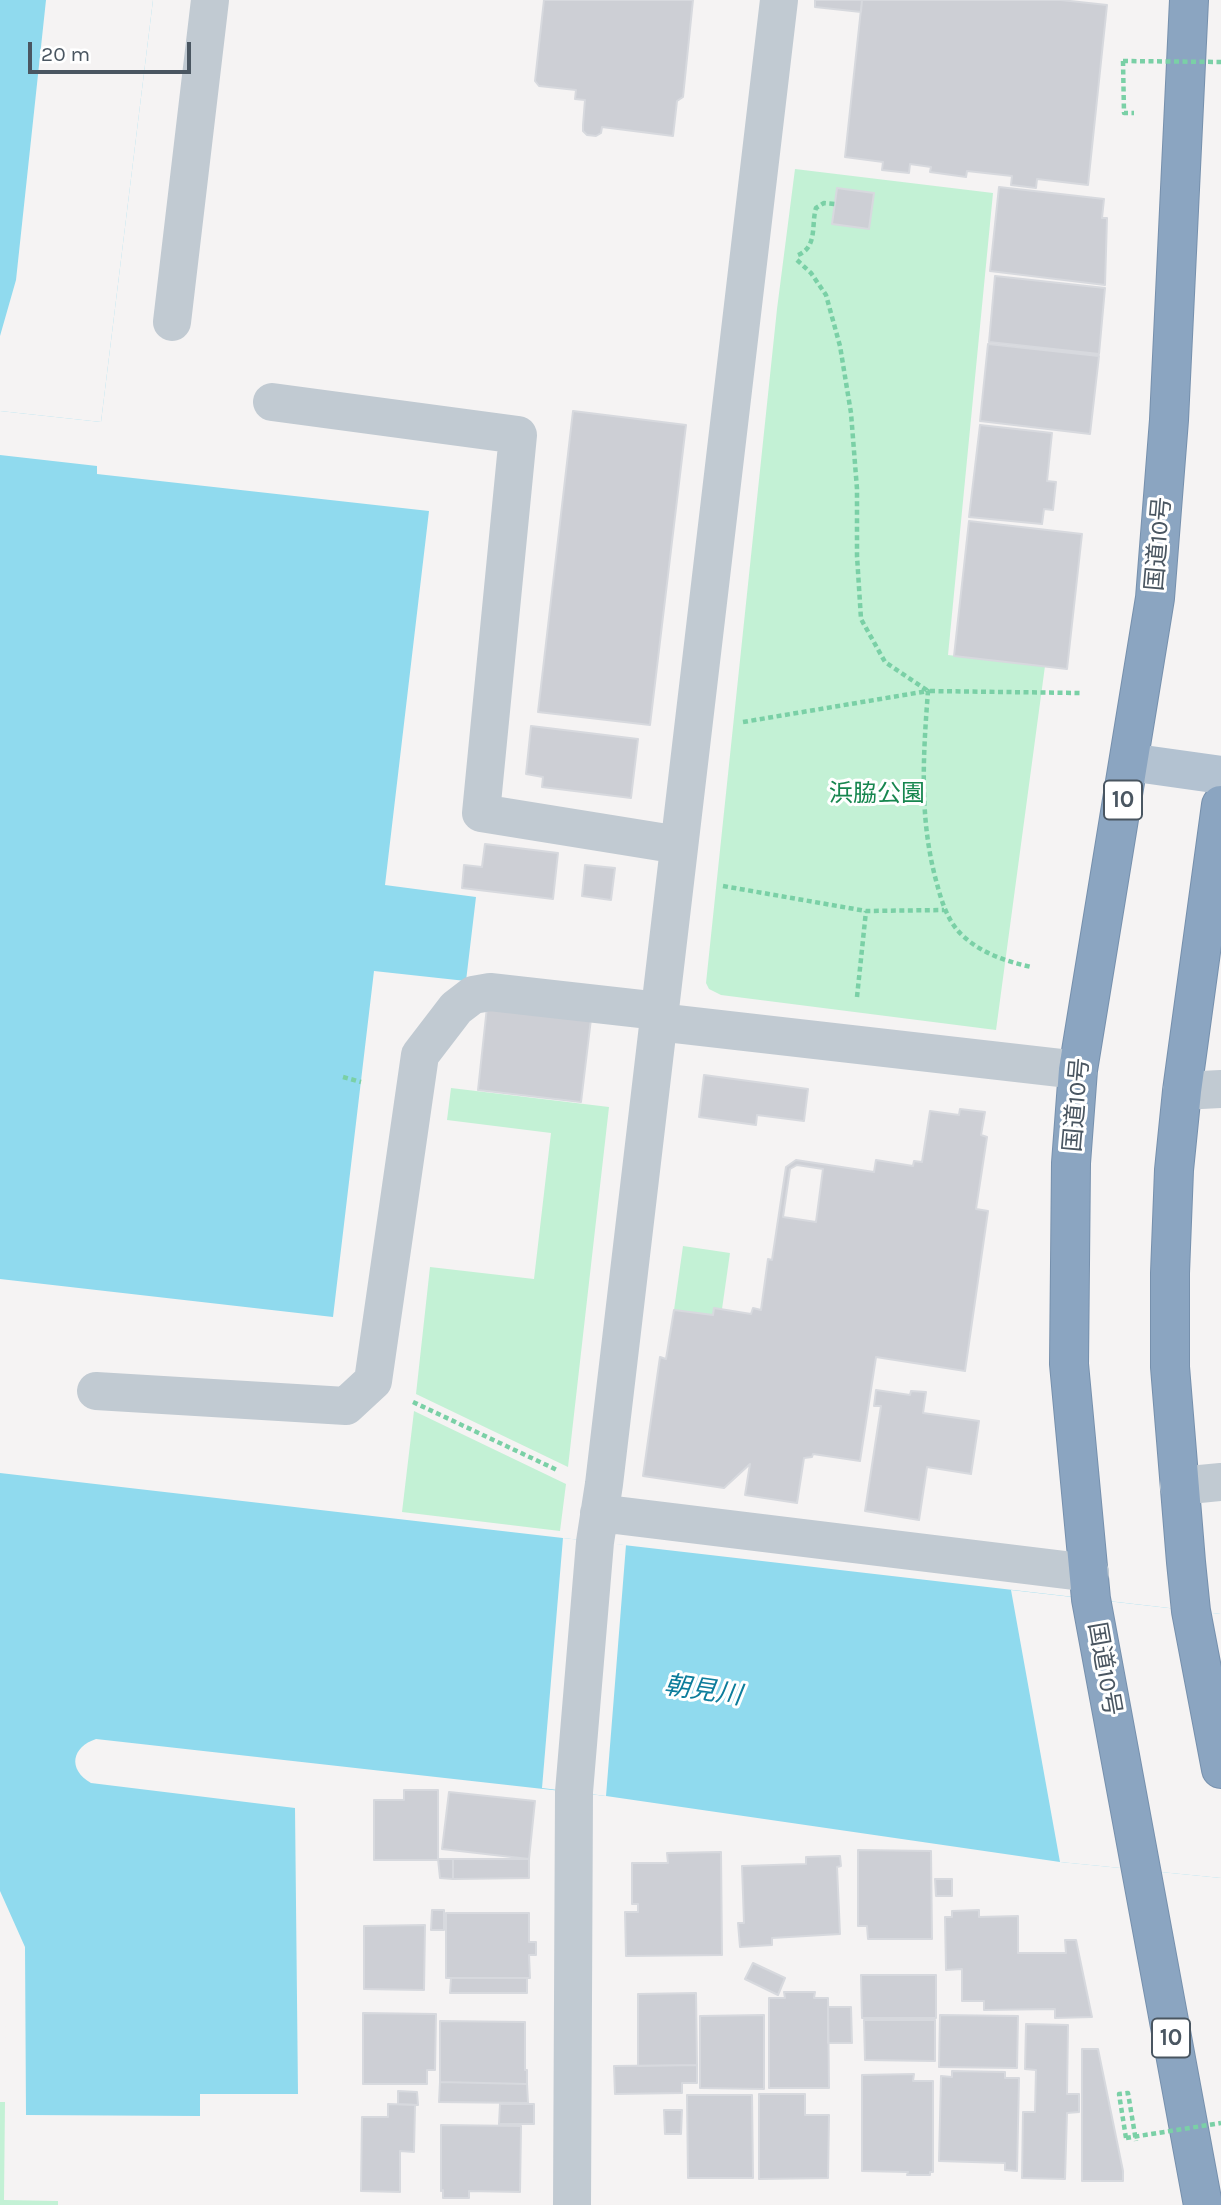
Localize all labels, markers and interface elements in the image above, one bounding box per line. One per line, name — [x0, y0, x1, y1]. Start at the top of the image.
scale bar — [32, 28, 194, 72]
text: 20 m — [41, 42, 90, 66]
street label: 国道10号 — [1141, 496, 1177, 592]
park label: 浜脇公園 — [829, 780, 925, 808]
road number: 10 — [1104, 780, 1142, 820]
street label: 国道10号 — [1059, 1057, 1095, 1153]
street label: 国道10号 — [1082, 1620, 1126, 1718]
water label: 朝見川 — [662, 1670, 744, 1712]
road number: 10 — [1152, 2019, 1190, 2058]

